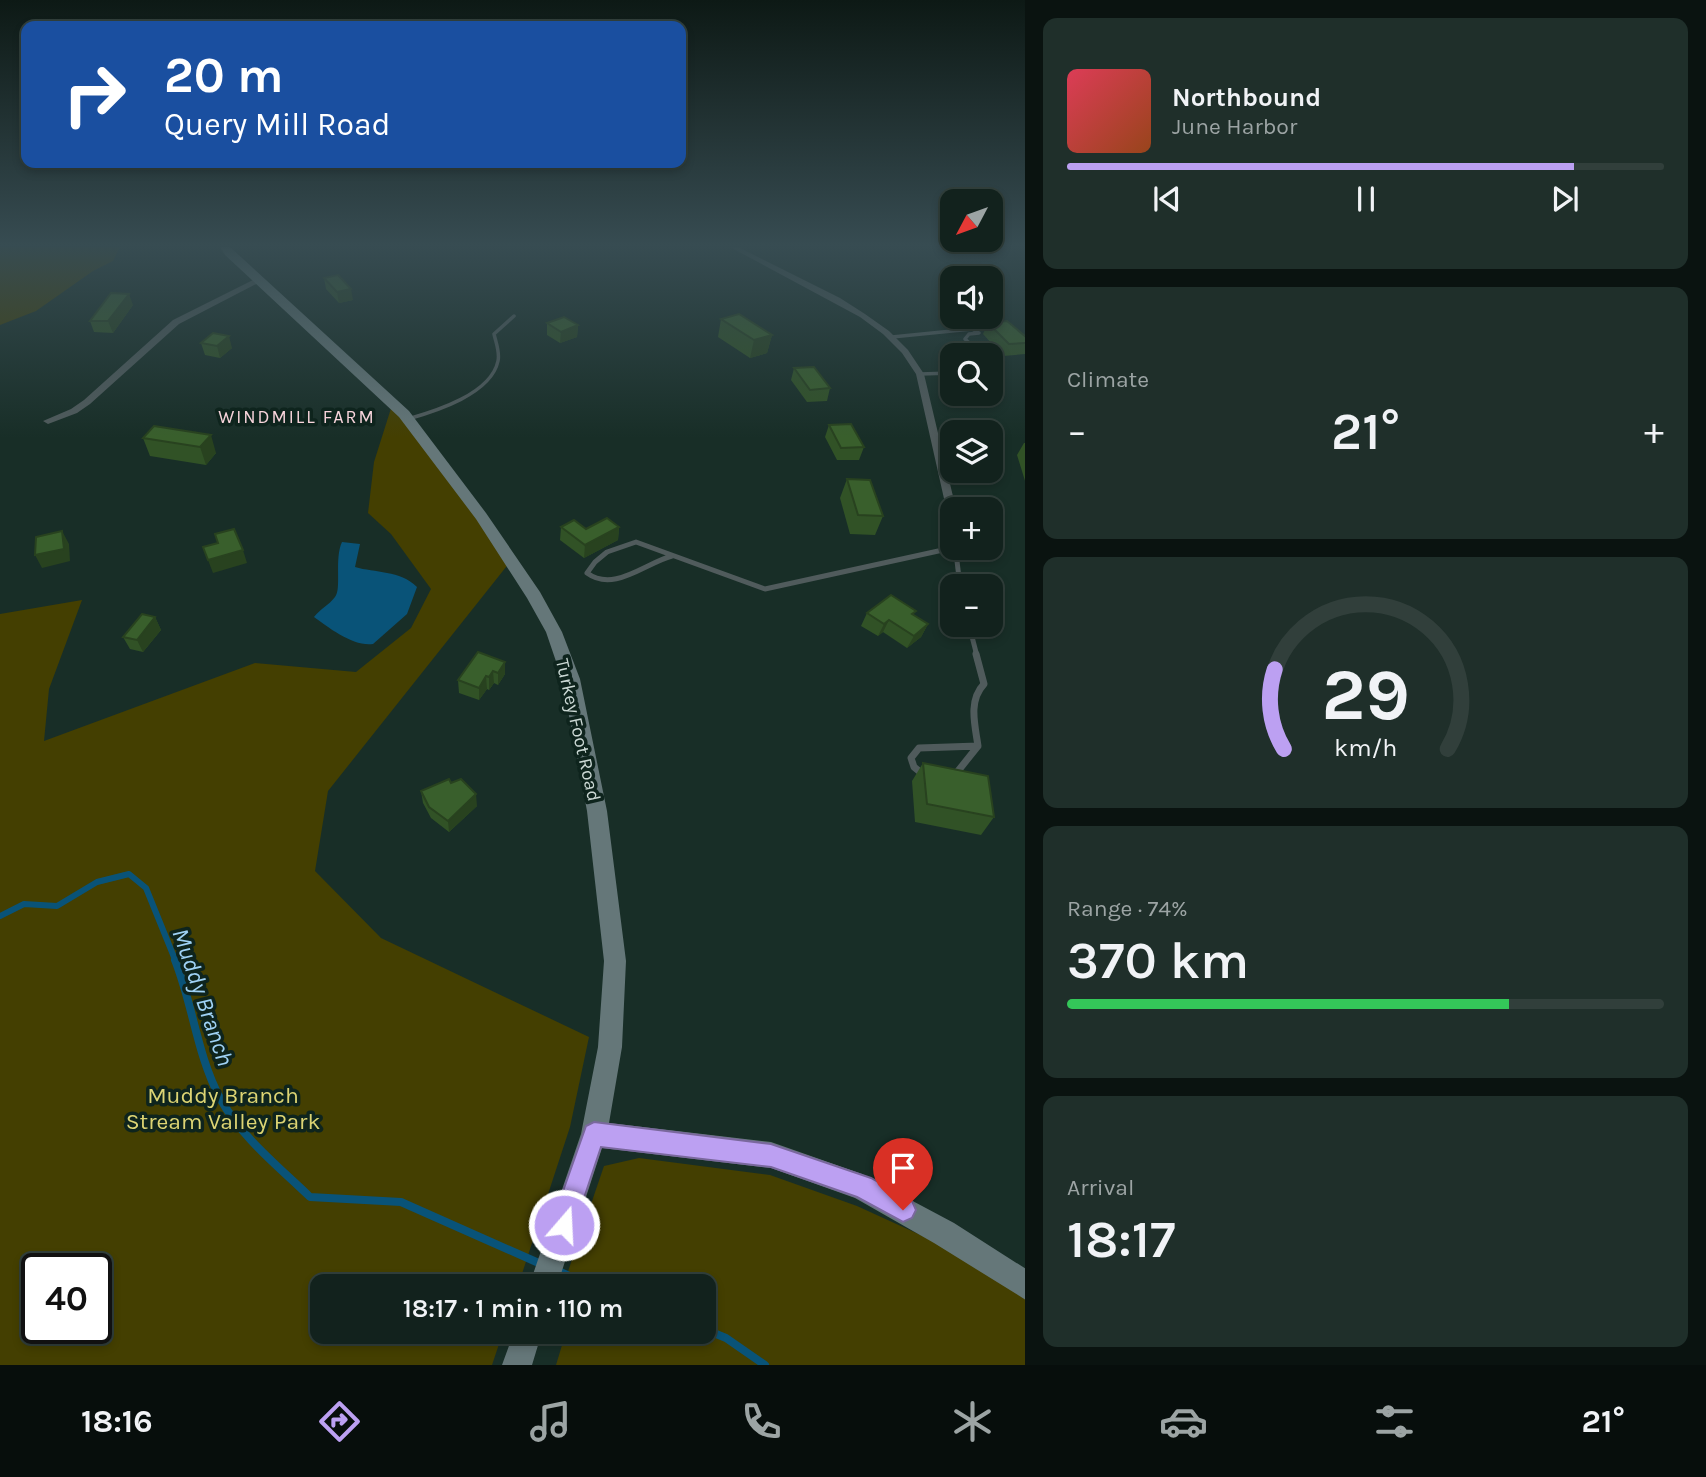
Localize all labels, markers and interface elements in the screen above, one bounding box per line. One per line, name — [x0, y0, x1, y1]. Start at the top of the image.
text: 20 m — [164, 47, 284, 104]
icon: right — [49, 49, 140, 140]
text: Northbound — [1172, 82, 1321, 113]
text: Query Mill Road — [164, 106, 391, 143]
text: June Harbor — [1172, 113, 1297, 140]
icon: previous — [1148, 180, 1186, 218]
icon: pause — [1347, 180, 1385, 218]
icon: next — [1546, 180, 1584, 218]
north arrow — [940, 189, 1003, 252]
map controls — [940, 189, 1003, 637]
button: sound — [940, 266, 1003, 329]
button: search — [940, 343, 1003, 406]
text: Climate — [1067, 366, 1149, 393]
text: 21° — [1331, 401, 1400, 462]
district label: WINDMILL FARM — [218, 406, 376, 428]
text: − — [1067, 409, 1087, 454]
text: + — [1644, 409, 1664, 454]
button: layers — [940, 420, 1003, 483]
button: + — [940, 497, 1003, 560]
button: − — [940, 574, 1003, 637]
text: 29 — [1321, 652, 1410, 737]
street label: Turkey Foot Road — [551, 656, 605, 804]
text: km/h — [1334, 732, 1397, 761]
text: Range · 74% — [1067, 895, 1188, 922]
water label: Muddy Branch — [166, 925, 240, 1069]
text: 370 km — [1067, 930, 1249, 991]
park label: Muddy Branch Stream Valley Park — [126, 1082, 320, 1135]
pin — [873, 1138, 933, 1210]
icon: arrive — [884, 1149, 922, 1187]
text: Arrival — [1067, 1174, 1134, 1201]
position arrow — [527, 1188, 601, 1262]
text: 18:17 — [1067, 1209, 1175, 1270]
speed limit sign: 40 — [21, 1253, 112, 1344]
text: 18:17 · 1 min · 110 m — [403, 1293, 623, 1324]
icon: directions — [315, 1397, 364, 1446]
icon: music — [526, 1397, 575, 1446]
icon: phone — [737, 1397, 786, 1446]
icon: climate — [948, 1397, 997, 1446]
icon: car — [1159, 1397, 1208, 1446]
icon: filters — [1370, 1397, 1419, 1446]
text: 18:16 — [81, 1403, 153, 1440]
text: 21° — [1582, 1403, 1625, 1440]

